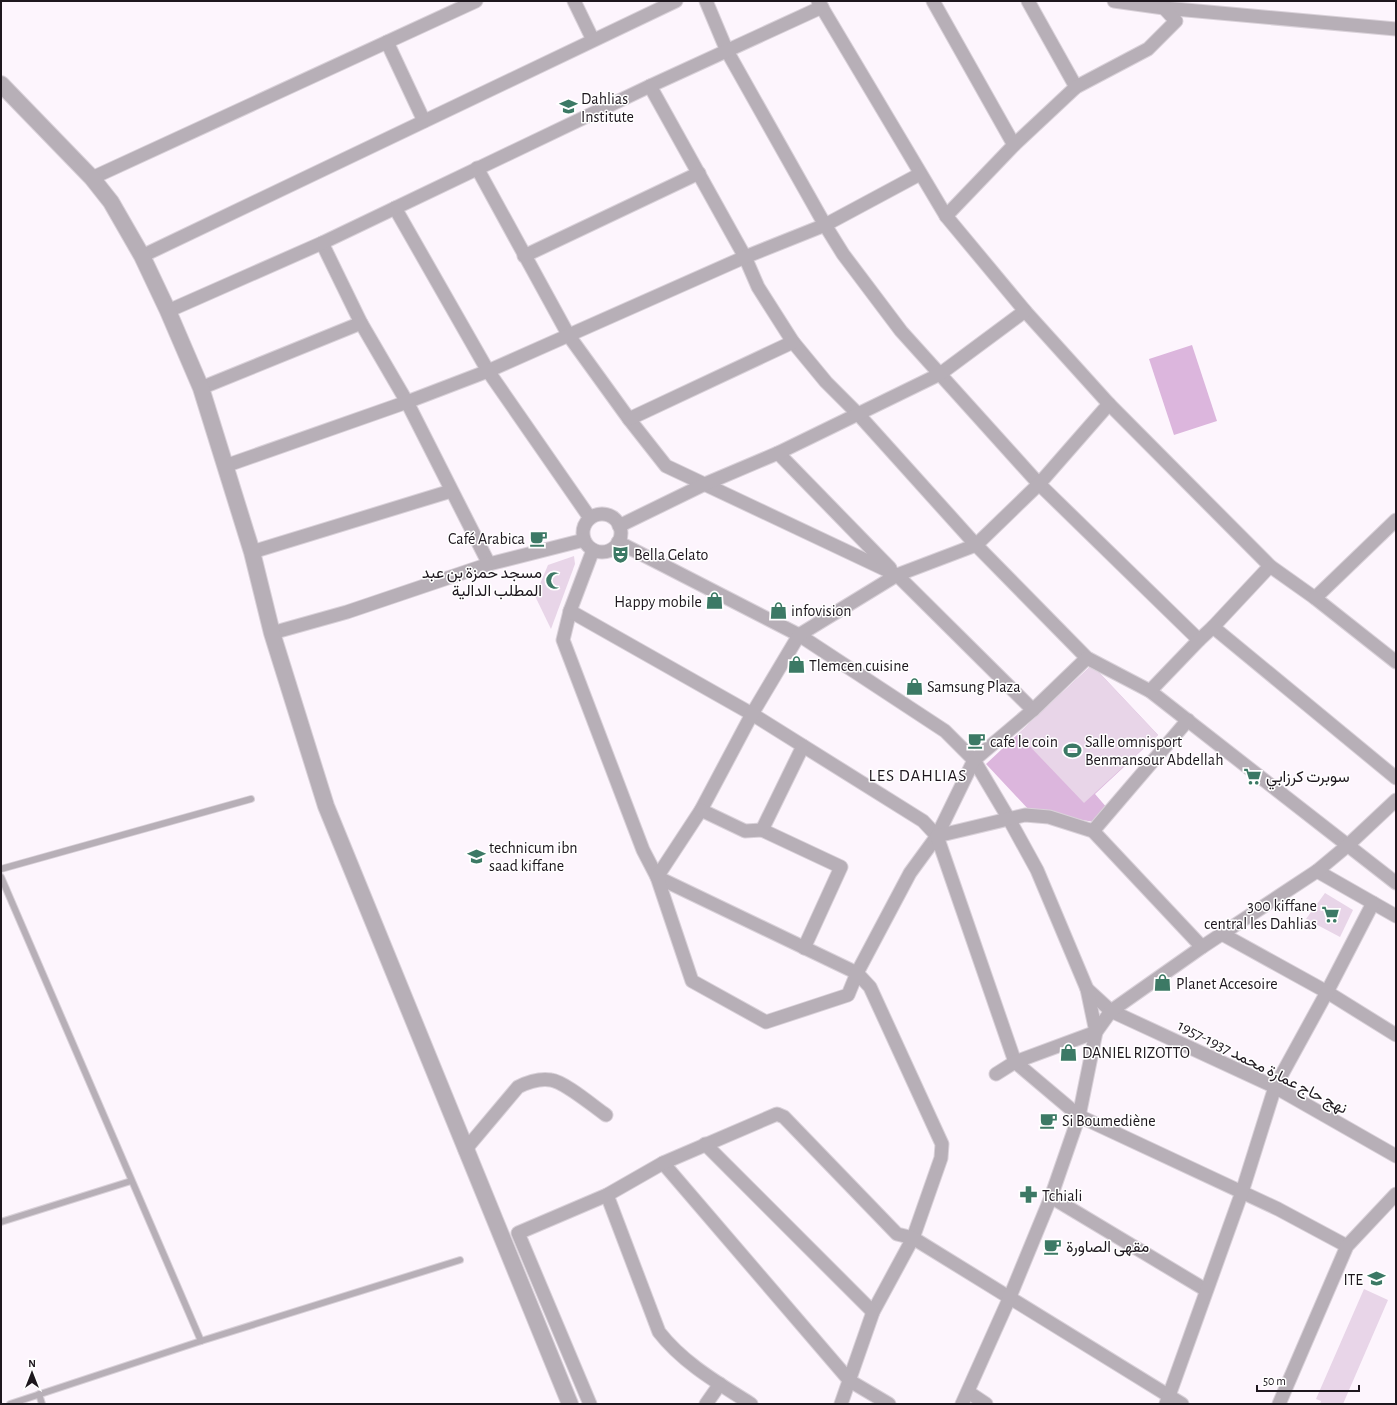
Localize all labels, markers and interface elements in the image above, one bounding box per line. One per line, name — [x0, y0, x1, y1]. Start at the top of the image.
place label: Dahlias Institute — [581, 91, 634, 125]
school or university icon: Dahlias Institute — [558, 97, 578, 117]
cafe icon: Café Arabica — [528, 528, 548, 548]
place label: Café Arabica — [448, 531, 525, 547]
theatre icon: Bella Gelato — [611, 544, 631, 564]
place label: Bella Gelato — [634, 547, 709, 563]
place label: مسجد حمزة بن عبد المطلب الدالية — [422, 565, 542, 600]
mosque icon: مسجد حمزة بن عبد المطلب الدالية — [545, 571, 565, 591]
shop icon: Happy mobile — [705, 591, 725, 611]
place label: Happy mobile — [614, 594, 702, 611]
shop icon: infovision — [768, 600, 788, 620]
place label: infovision — [791, 603, 852, 619]
shop icon: Tlemcen cuisine — [786, 655, 806, 675]
place label: Tlemcen cuisine — [809, 658, 909, 674]
shop icon: Samsung Plaza — [904, 676, 924, 696]
place label: Samsung Plaza — [927, 679, 1021, 695]
cafe icon: cafe le coin — [967, 731, 987, 751]
place label: cafe le coin — [990, 734, 1058, 750]
place label: Salle omnisport Benmansour Abdellah — [1085, 734, 1224, 768]
sports icon: Salle omnisport Benmansour Abdellah — [1062, 740, 1082, 760]
supermarket icon: سوبرت كرزابي — [1243, 766, 1263, 786]
district label: LES DAHLIAS — [869, 767, 967, 784]
place label: سوبرت كرزابي — [1266, 769, 1350, 790]
place label: technicum ibn saad kiffane — [489, 840, 578, 874]
school or university icon: technicum ibn saad kiffane — [466, 846, 486, 866]
place label: 300 kiffane central les Dahlias — [1204, 898, 1317, 932]
supermarket icon: 300 kiffane central les Dahlias — [1320, 904, 1340, 924]
shop icon: Planet Accesoire — [1153, 973, 1173, 993]
place label: Planet Accesoire — [1176, 976, 1278, 992]
street label: نهج حاج عمارة محمد 1937-1957 — [1174, 1017, 1350, 1119]
shop icon: DANIEL RIZOTTO — [1059, 1042, 1079, 1062]
place label: DANIEL RIZOTTO — [1082, 1045, 1190, 1061]
cafe icon: Si Boumediène — [1039, 1110, 1059, 1130]
place label: Si Boumediène — [1062, 1113, 1156, 1129]
pharmacy icon: Tchiali — [1019, 1185, 1039, 1205]
place label: Tchiali — [1042, 1188, 1082, 1204]
cafe icon: مقهى الصاورة — [1043, 1236, 1063, 1256]
place label: مقهى الصاورة — [1066, 1239, 1149, 1257]
school or university icon: ITE — [1366, 1269, 1386, 1289]
place label: ITE — [1343, 1272, 1363, 1288]
north arrow — [12, 1353, 52, 1393]
text: N — [28, 1358, 36, 1369]
scale bar — [1257, 1367, 1359, 1393]
text: 50 m — [1263, 1375, 1286, 1387]

